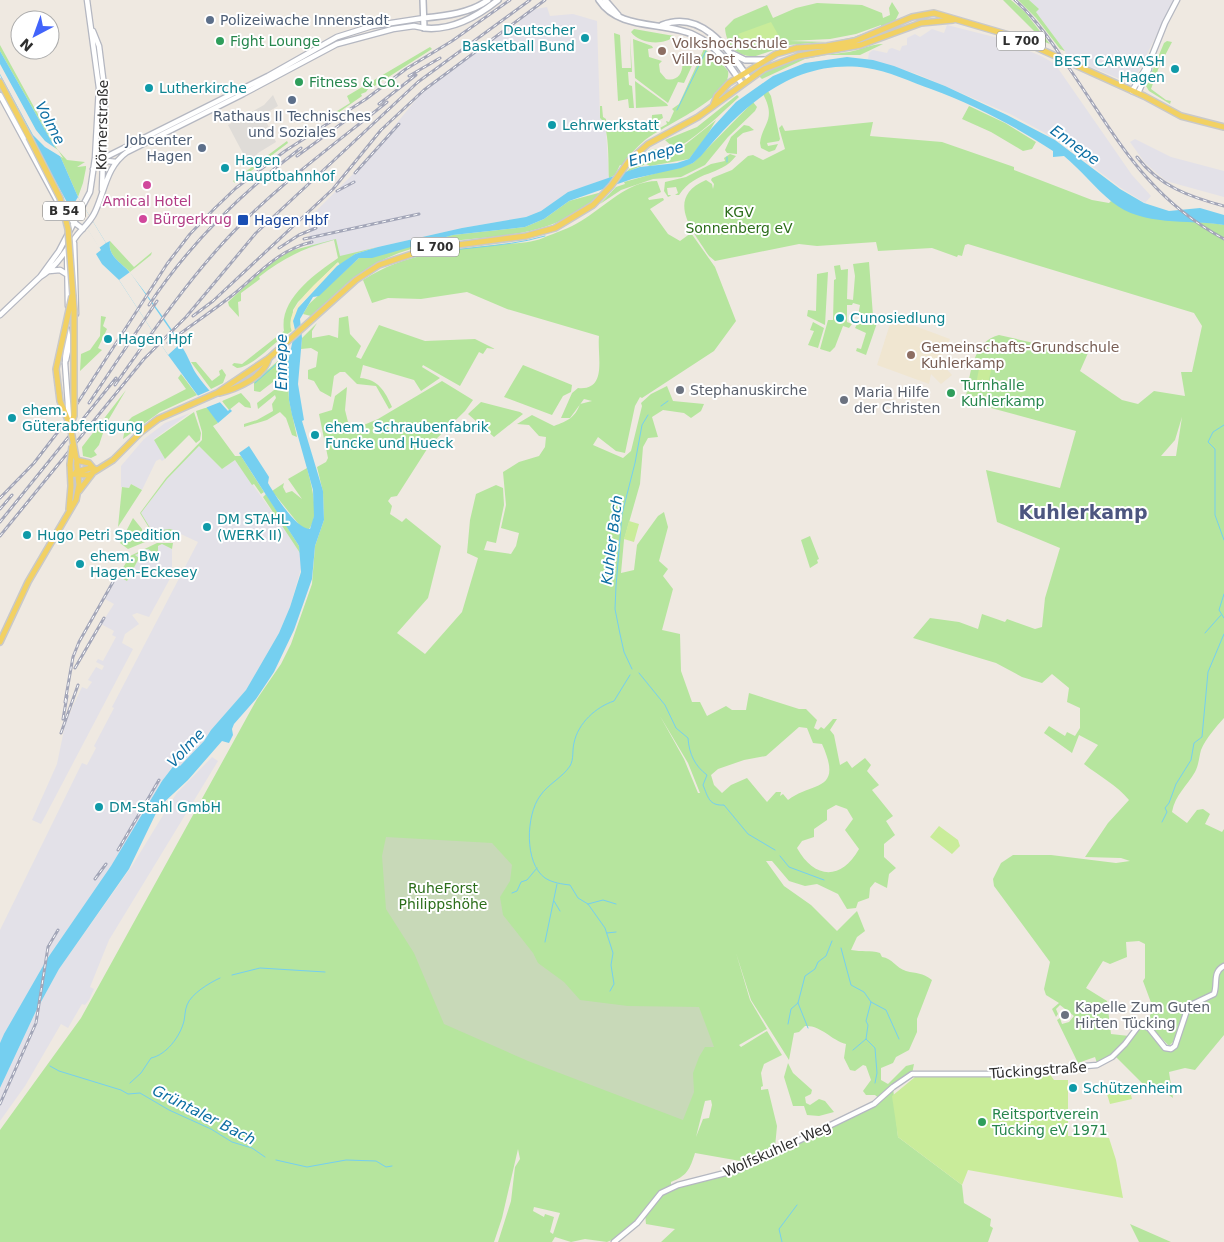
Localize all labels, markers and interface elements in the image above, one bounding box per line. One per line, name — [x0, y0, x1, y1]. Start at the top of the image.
north arrow — [10, 10, 60, 60]
place label: Polizeiwache Innenstadt — [220, 12, 389, 28]
marker: Polizeiwache Innenstadt — [204, 14, 216, 26]
place label: Deutscher Basketball Bund — [462, 22, 575, 54]
road number: L 700 — [997, 31, 1045, 50]
marker: Deutscher Basketball Bund — [579, 32, 591, 44]
place label: Fight Lounge — [230, 33, 320, 49]
text: N — [17, 35, 36, 55]
marker: Fight Lounge — [214, 35, 226, 47]
place label: Volkshochschule Villa Post — [672, 35, 788, 67]
marker: Volkshochschule Villa Post — [656, 45, 668, 57]
place label: BEST CARWASH Hagen — [1054, 53, 1165, 85]
marker: BEST CARWASH Hagen — [1169, 63, 1181, 75]
place label: Fitness & Co. — [309, 74, 400, 90]
marker: Fitness & Co. — [293, 76, 305, 88]
street label: Körnerstraße — [93, 80, 111, 170]
place label: Lutherkirche — [159, 80, 247, 96]
marker: Lutherkirche — [143, 82, 155, 94]
marker: Rathaus II Technisches und Soziales — [286, 94, 298, 106]
water label: Volme — [31, 98, 69, 148]
place label: Rathaus II Technisches und Soziales — [213, 108, 371, 140]
place label: Lehrwerkstatt — [562, 117, 660, 133]
marker: Lehrwerkstatt — [546, 119, 558, 131]
water label: Ennepe — [1047, 121, 1103, 169]
place label: Jobcenter Hagen — [124, 132, 192, 164]
water label: Ennepe — [626, 138, 686, 170]
marker: Jobcenter Hagen — [196, 142, 208, 154]
place label: Hagen Hauptbahnhof — [235, 152, 336, 184]
marker: Hagen Hauptbahnhof — [219, 162, 231, 174]
marker: Amical Hotel — [141, 179, 153, 191]
place label: Amical Hotel — [103, 193, 191, 209]
road number: B 54 — [43, 202, 85, 220]
park label: KGV Sonnenberg eV — [685, 204, 793, 236]
place label: Bürgerkrug — [153, 211, 232, 227]
place label: Hagen Hbf — [254, 212, 329, 228]
marker: Bürgerkrug — [137, 213, 149, 225]
marker: Hagen Hbf — [236, 213, 250, 227]
road number: L 700 — [411, 238, 459, 256]
place label: Cunosiedlung — [850, 310, 945, 326]
marker: Cunosiedlung — [834, 312, 846, 324]
place label: Hagen Hpf — [118, 331, 193, 347]
marker: Hagen Hpf — [102, 333, 114, 345]
water label: Ennepe — [273, 334, 291, 390]
place label: Gemeinschafts-Grundschule Kuhlerkamp — [921, 339, 1119, 371]
marker: Gemeinschafts-Grundschule Kuhlerkamp — [905, 349, 917, 361]
place label: Turnhalle Kuhlerkamp — [960, 377, 1045, 409]
place label: Stephanuskirche — [690, 382, 807, 398]
marker: Stephanuskirche — [674, 384, 686, 396]
place label: Maria Hilfe der Christen — [854, 384, 940, 416]
marker: Turnhalle Kuhlerkamp — [945, 387, 957, 399]
marker: Maria Hilfe der Christen — [838, 394, 850, 406]
place label: ehem. Güterabfertigung — [22, 402, 143, 434]
marker: ehem. Güterabfertigung — [6, 412, 18, 424]
place label: ehem. Schraubenfabrik Funcke und Hueck — [325, 419, 490, 451]
marker: ehem. Schraubenfabrik Funcke und Hueck — [309, 429, 321, 441]
water label: Kuhler Bach — [598, 494, 626, 586]
district label: Kuhlerkamp — [1018, 501, 1148, 523]
place label: DM STAHL (WERK II) — [217, 511, 289, 543]
marker: DM STAHL (WERK II) — [201, 521, 213, 533]
place label: Hugo Petri Spedition — [37, 527, 180, 543]
marker: Hugo Petri Spedition — [21, 529, 33, 541]
place label: ehem. Bw Hagen-Eckesey — [90, 548, 198, 580]
marker: ehem. Bw Hagen-Eckesey — [74, 558, 86, 570]
water label: Volme — [164, 725, 208, 771]
place label: DM-Stahl GmbH — [109, 799, 221, 815]
marker: DM-Stahl GmbH — [93, 801, 105, 813]
park label: RuheForst Philippshöhe — [399, 880, 487, 912]
place label: Kapelle Zum Guten Hirten Tücking — [1075, 999, 1210, 1031]
marker: Kapelle Zum Guten Hirten Tücking — [1059, 1009, 1071, 1021]
street label: Tückingstraße — [988, 1059, 1087, 1081]
place label: Schützenheim — [1083, 1080, 1183, 1096]
water label: Grüntaler Bach — [149, 1081, 259, 1149]
marker: Schützenheim — [1067, 1082, 1079, 1094]
place label: Reitsportverein Tücking eV 1971 — [991, 1106, 1108, 1138]
marker: Reitsportverein Tücking eV 1971 — [976, 1116, 988, 1128]
street label: Wolfskuhler Weg — [721, 1118, 833, 1180]

